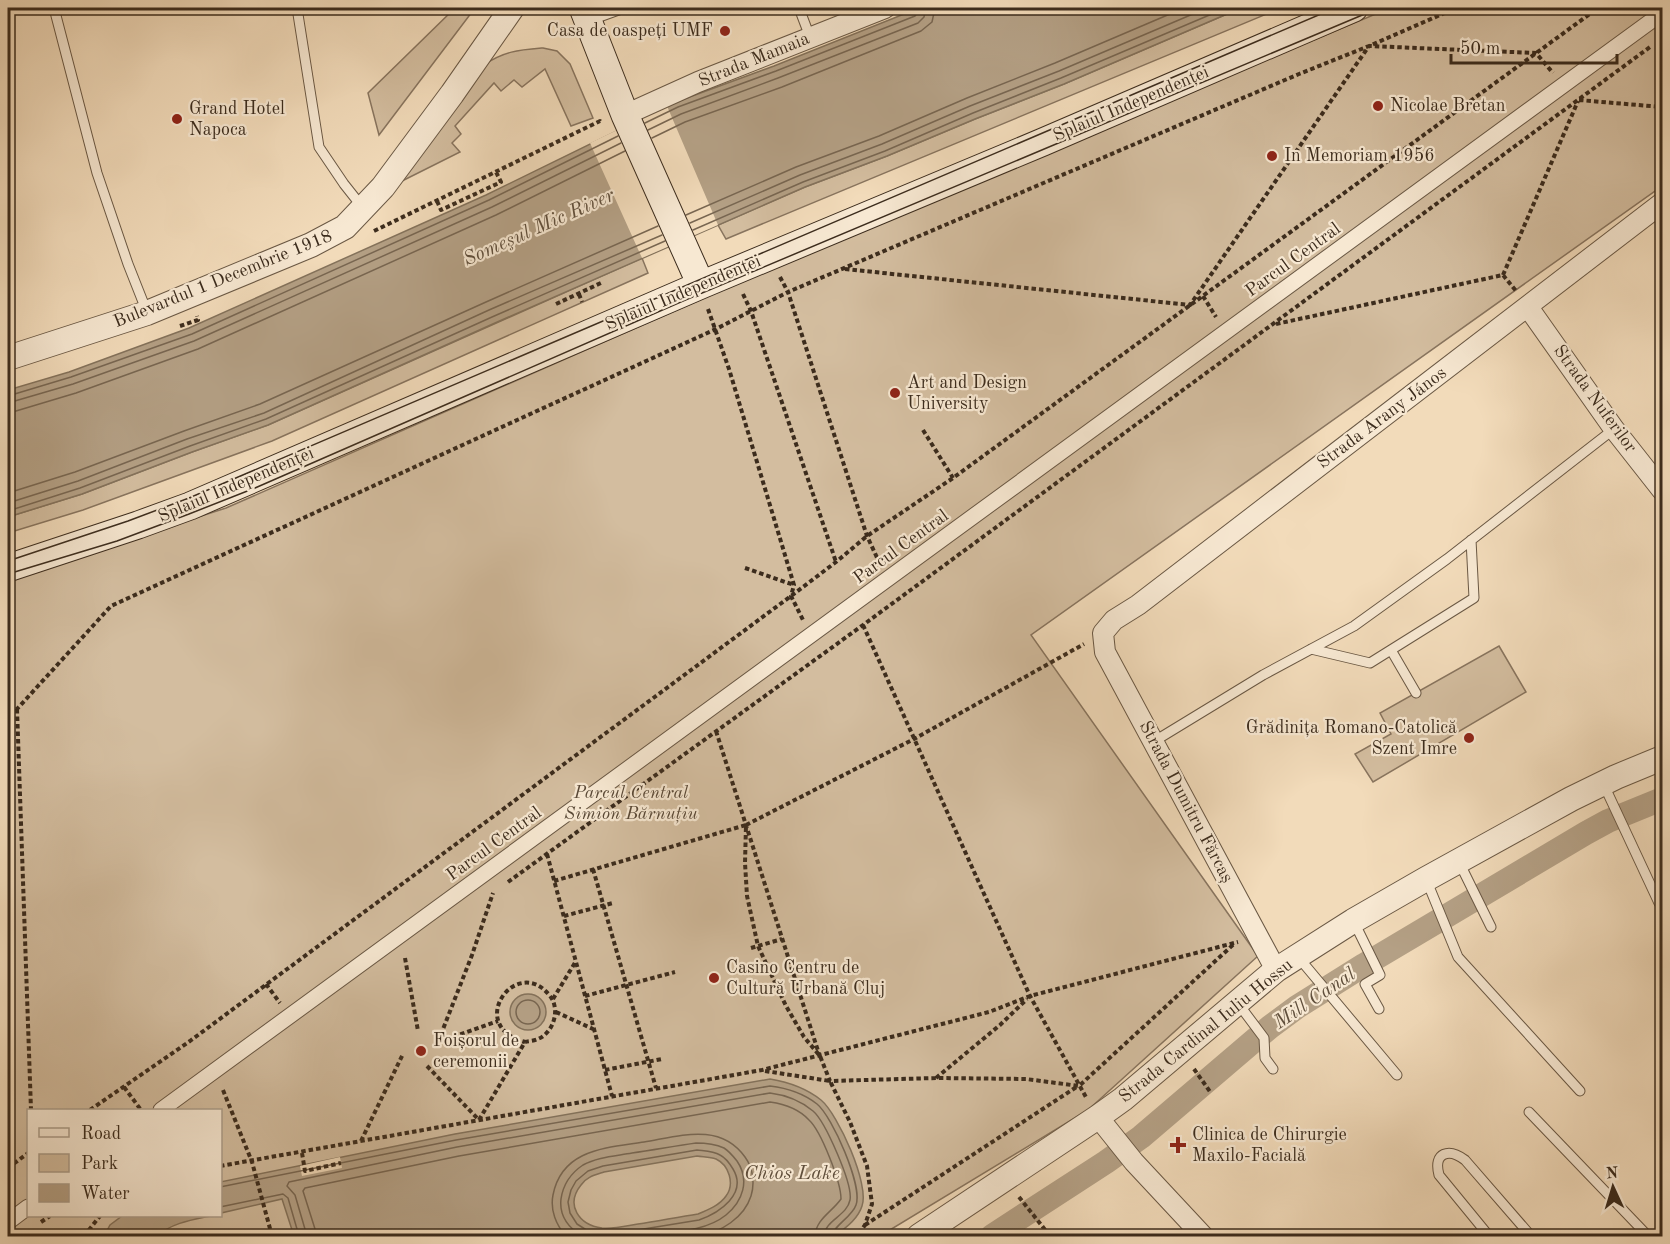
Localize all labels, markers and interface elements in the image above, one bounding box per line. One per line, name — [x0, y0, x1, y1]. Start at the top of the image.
place label: Casa de oaspeți UMF — [547, 22, 713, 41]
marker: Casa de oaspeți UMF — [718, 24, 732, 38]
scale bar — [1451, 27, 1618, 65]
street label: Strada Mamaia — [696, 30, 812, 90]
text: 50 m — [1460, 40, 1500, 58]
street label: Splaiul Independenței — [1050, 63, 1212, 146]
place label: Nicolae Bretan — [1390, 97, 1506, 115]
marker: Nicolae Bretan — [1371, 99, 1385, 113]
place label: Grand Hotel Napoca — [189, 100, 285, 139]
marker: Grand Hotel Napoca — [170, 112, 184, 126]
place label: In Memoriam 1956 — [1284, 147, 1435, 165]
marker: In Memoriam 1956 — [1265, 149, 1279, 163]
water label: Someşul Mic River — [460, 186, 618, 270]
street label: Parcul Central — [1242, 220, 1344, 300]
street label: Bulevardul 1 Decembrie 1918 — [111, 227, 335, 331]
street label: Splaiul Independenței — [602, 252, 764, 335]
street label: Strada Nuferilor — [1550, 342, 1640, 457]
street label: Strada Arany János — [1314, 364, 1450, 472]
place label: Art and Design University — [907, 374, 1027, 413]
marker: Art and Design University — [888, 386, 902, 400]
street label: Splaiul Independenței — [155, 444, 317, 527]
street label: Parcul Central — [850, 507, 952, 587]
street label: Strada Dumitru Fărcaș — [1135, 718, 1236, 886]
place label: Grădinița Romano-Catolică Szent Imre — [1246, 719, 1457, 758]
marker: Grădinița Romano-Catolică Szent Imre — [1462, 731, 1476, 745]
park label: Parcul Central Simion Bărnuțiu — [564, 784, 698, 824]
street label: Parcul Central — [443, 804, 545, 884]
street label: Strada Cardinal Iuliu Hossu — [1116, 955, 1297, 1106]
place label: Casino Centru de Cultură Urbană Cluj — [726, 959, 885, 998]
water label: Mill Canal — [1270, 964, 1360, 1034]
marker: Casino Centru de Cultură Urbană Cluj — [707, 971, 721, 985]
place label: Foișorul de ceremonii — [433, 1032, 519, 1071]
marker: Foișorul de ceremonii — [414, 1044, 428, 1058]
legend — [27, 1109, 222, 1217]
text: Road — [81, 1125, 121, 1143]
place label: Clinica de Chirurgie Maxilo-Facială — [1192, 1126, 1347, 1165]
marker: Clinica de Chirurgie Maxilo-Facială — [1169, 1136, 1187, 1154]
text: Park — [81, 1155, 118, 1173]
north arrow — [1583, 1157, 1643, 1217]
water label: Chios Lake — [744, 1164, 840, 1184]
text: N — [1605, 1166, 1620, 1182]
text: Water — [81, 1185, 130, 1203]

